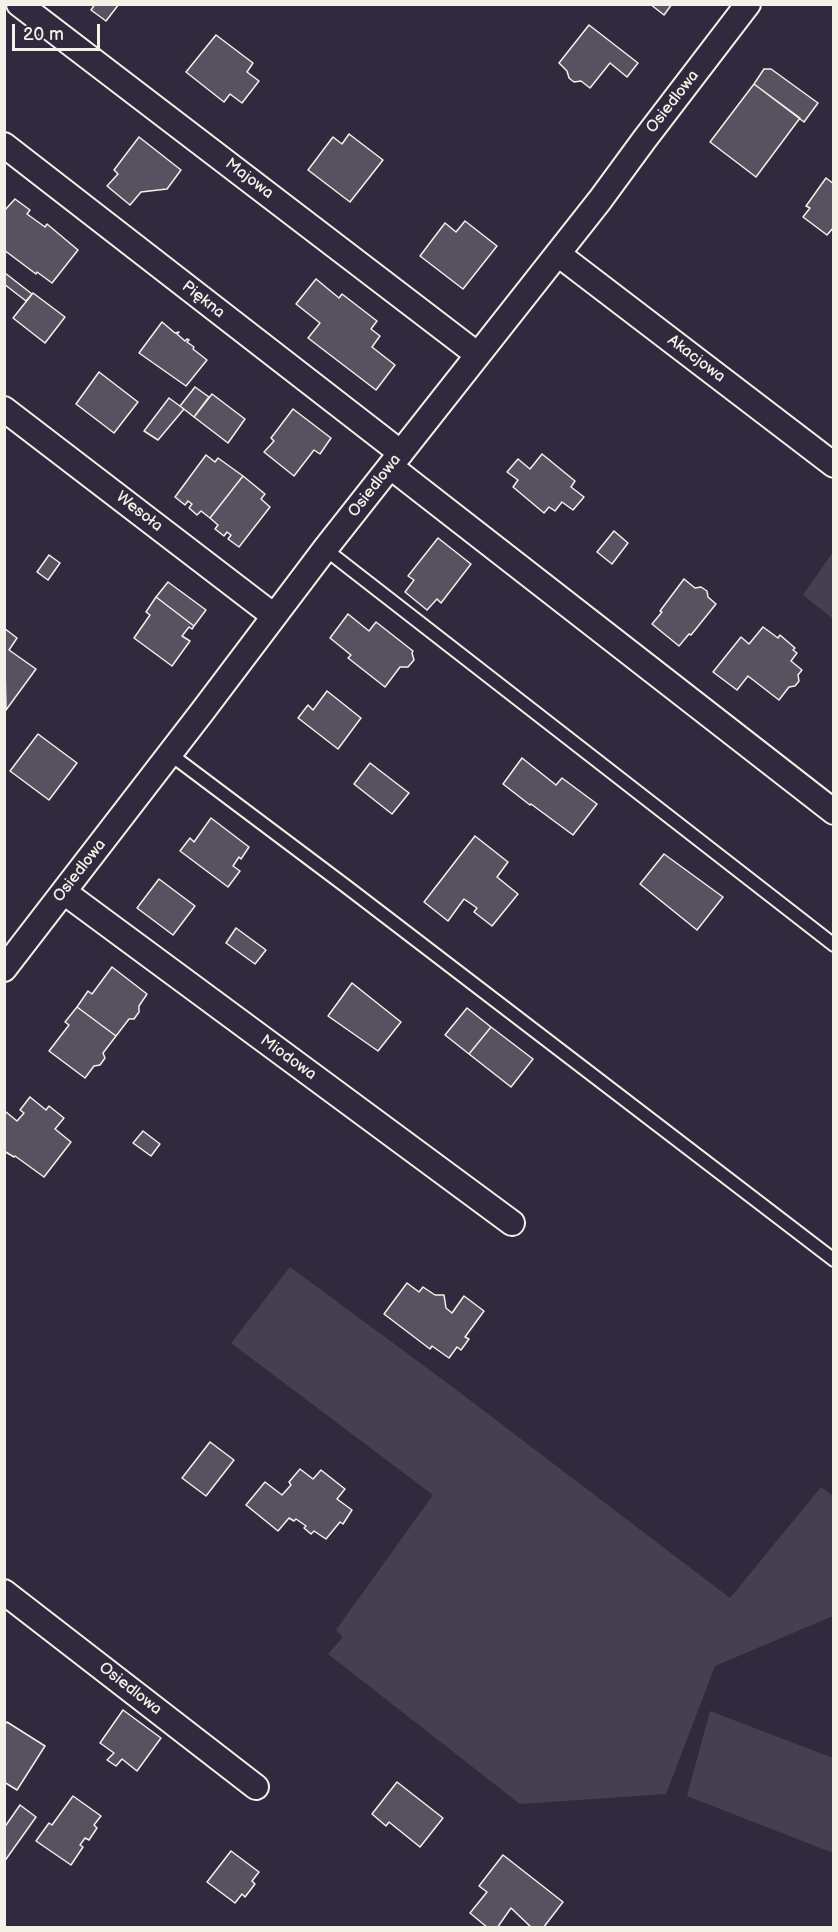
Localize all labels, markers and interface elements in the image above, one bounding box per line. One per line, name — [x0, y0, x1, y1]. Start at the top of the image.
scale bar — [15, 12, 104, 50]
text: 20 m — [23, 24, 64, 45]
street label: Osiedlowa — [642, 67, 704, 137]
street label: Majowa — [221, 155, 277, 203]
street label: Piękna — [178, 277, 228, 323]
street label: Akacjowa — [663, 331, 729, 387]
street label: Osiedlowa — [344, 451, 406, 521]
street label: Wesoła — [112, 488, 166, 536]
street label: Osiedlowa — [49, 836, 111, 906]
street label: Miodowa — [256, 1031, 320, 1085]
street label: Osiedlowa — [95, 1658, 165, 1720]

